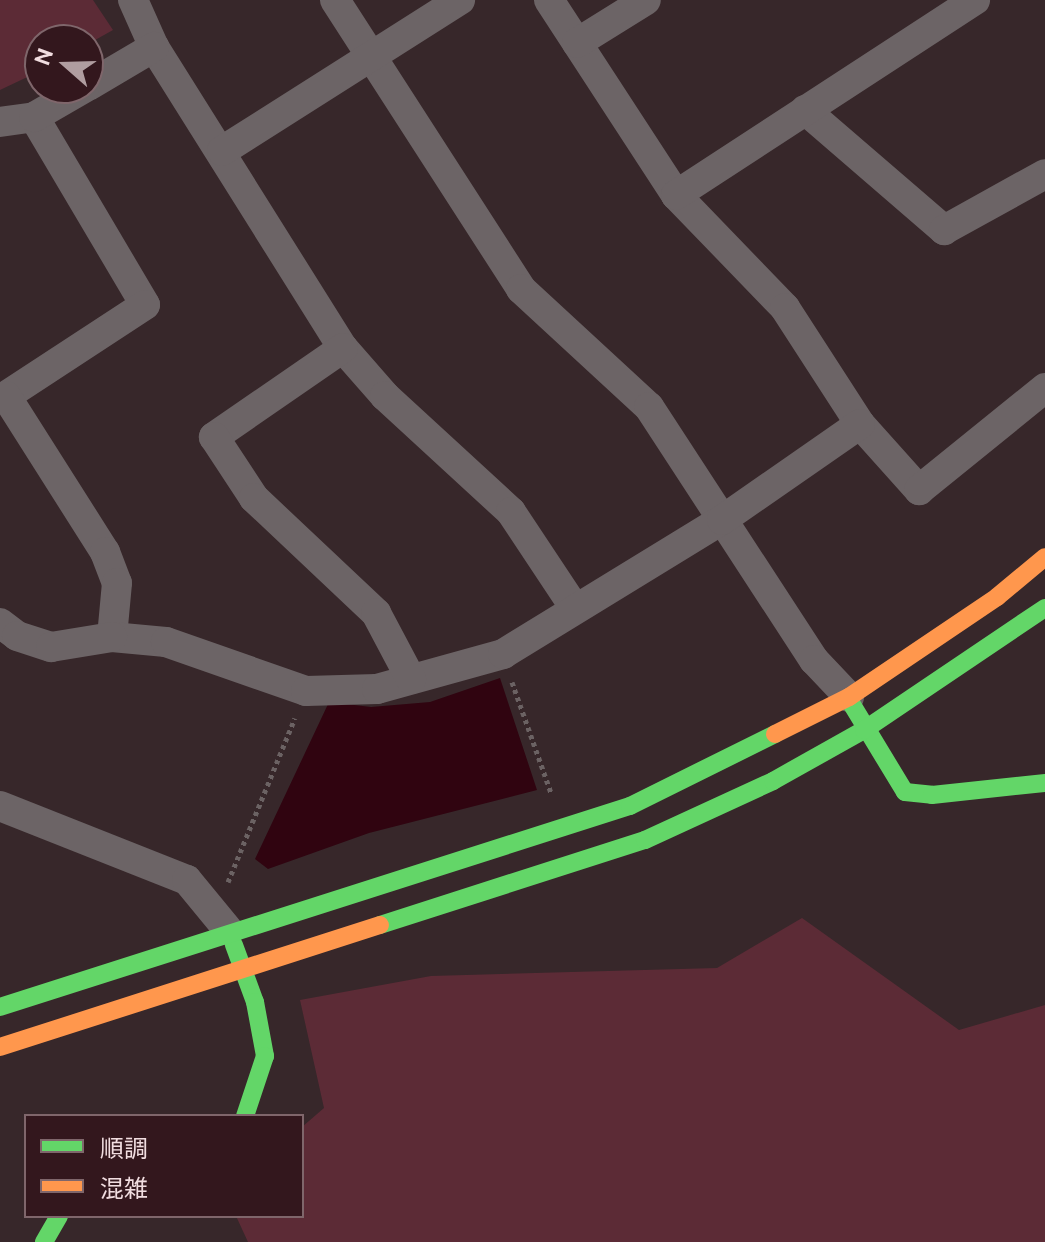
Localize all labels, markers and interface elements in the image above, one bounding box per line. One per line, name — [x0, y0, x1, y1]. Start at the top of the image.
north arrow — [24, 24, 104, 104]
text: N — [28, 44, 57, 68]
legend — [24, 1114, 304, 1218]
text: 順調 — [100, 1135, 148, 1162]
text: 混雑 — [100, 1175, 148, 1202]

